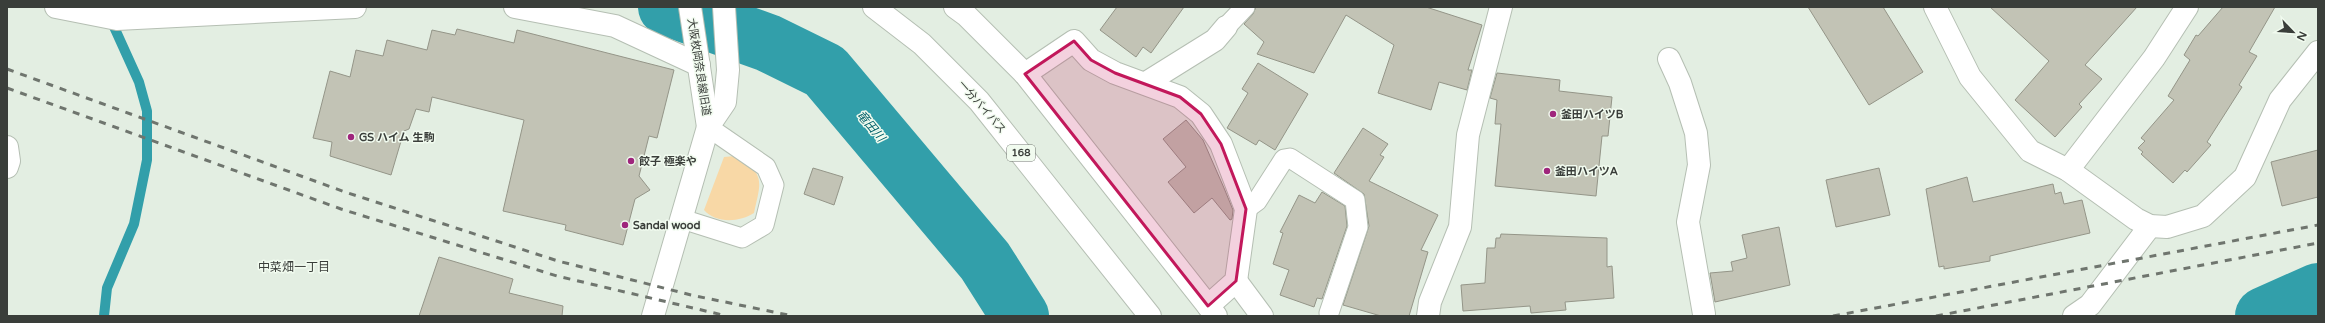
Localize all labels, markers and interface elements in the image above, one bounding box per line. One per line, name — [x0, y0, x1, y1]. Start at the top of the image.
north arrow — [2273, 12, 2313, 52]
street label: 大阪枚岡奈良線旧道 — [685, 17, 713, 117]
text: N — [2294, 29, 2309, 43]
street label: 一分バイパス — [956, 78, 1008, 136]
water label: 竜田川 — [854, 108, 889, 146]
place label: 釜田ハイツB — [1561, 108, 1624, 121]
marker: 釜田ハイツB — [1548, 109, 1558, 119]
place label: GS ハイム 生駒 — [359, 131, 434, 144]
marker: GS ハイム 生駒 — [346, 132, 356, 142]
road number: 168 — [1007, 145, 1035, 161]
place label: 餃子 極楽や — [639, 155, 697, 168]
marker: 餃子 極楽や — [626, 156, 636, 166]
place label: 釜田ハイツA — [1555, 165, 1618, 178]
marker: 釜田ハイツA — [1542, 166, 1552, 176]
place label: Sandal wood — [633, 219, 700, 232]
marker: Sandal wood — [620, 220, 630, 230]
district label: 中菜畑一丁目 — [258, 260, 330, 274]

